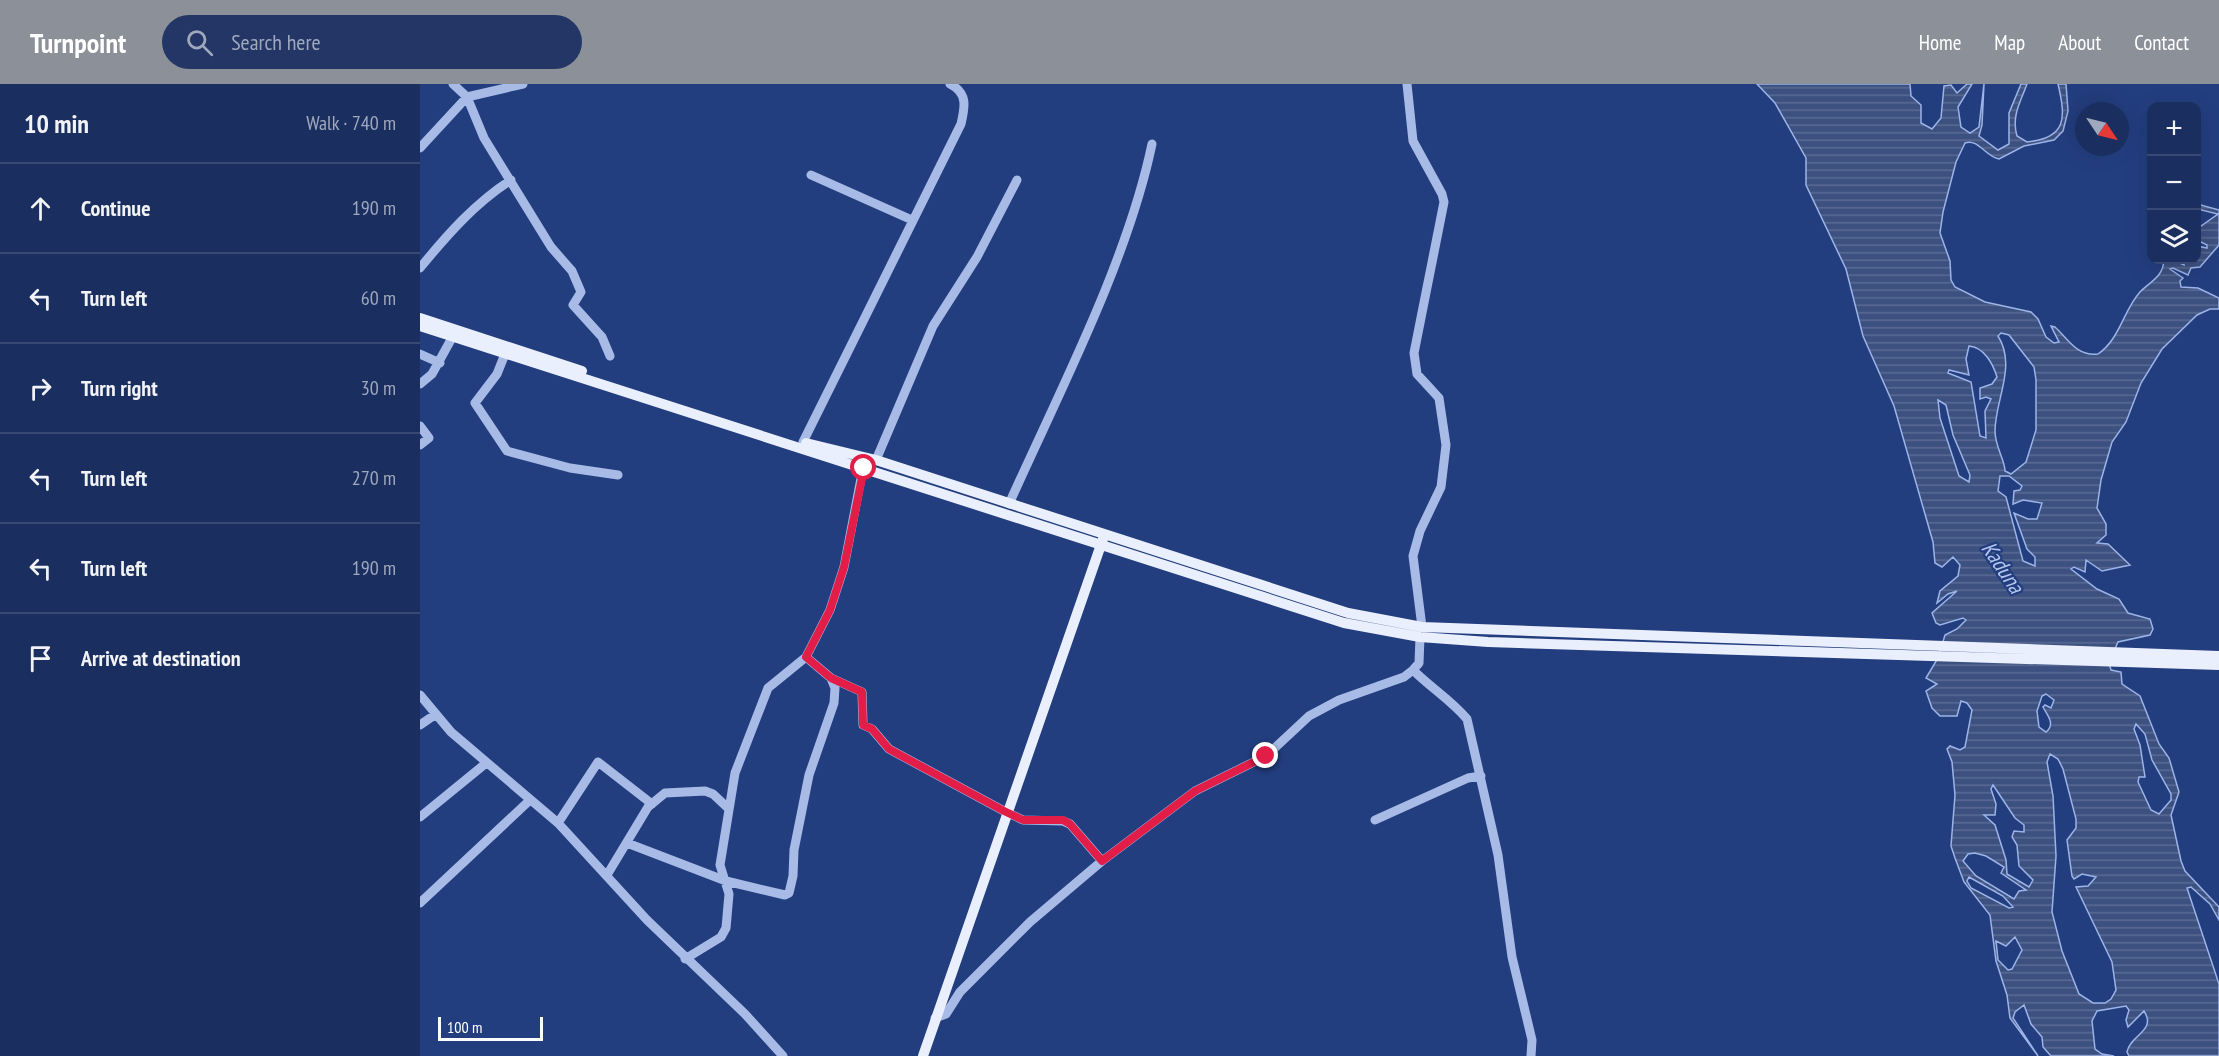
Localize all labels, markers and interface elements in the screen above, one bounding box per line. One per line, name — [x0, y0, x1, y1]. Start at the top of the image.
search box — [162, 15, 582, 69]
text: Turnpoint — [30, 24, 126, 61]
icon: search — [183, 26, 216, 59]
text: Search here — [231, 28, 321, 56]
text: Home — [1919, 29, 1961, 56]
text: Map — [1994, 29, 2025, 56]
text: About — [2058, 29, 2101, 56]
text: Contact — [2134, 29, 2189, 56]
north arrow — [2075, 102, 2129, 156]
map controls — [2147, 102, 2201, 264]
button: + — [2147, 102, 2201, 156]
text: 10 min — [24, 107, 89, 140]
text: Walk · 740 m — [306, 110, 396, 136]
button: − — [2147, 156, 2201, 210]
icon: ahead — [24, 192, 57, 225]
text: Continue — [81, 194, 151, 222]
text: 190 m — [352, 195, 396, 221]
button: layers — [2147, 210, 2201, 264]
icon: left — [24, 282, 57, 315]
text: Turn left — [81, 284, 147, 312]
text: 60 m — [361, 285, 396, 311]
icon: right — [24, 372, 57, 405]
text: Turn right — [81, 374, 158, 402]
text: 30 m — [361, 375, 396, 401]
route start — [850, 454, 876, 480]
icon: left — [24, 462, 57, 495]
text: Turn left — [81, 464, 147, 492]
text: 270 m — [352, 465, 396, 491]
water label: Kaduna — [1976, 536, 2031, 599]
icon: left — [24, 552, 57, 585]
text: Turn left — [81, 554, 147, 582]
text: 190 m — [352, 555, 396, 581]
icon: arrive — [24, 642, 57, 675]
text: Arrive at destination — [81, 644, 241, 672]
route end — [1252, 742, 1278, 768]
scale bar — [438, 1014, 543, 1042]
text: 100 m — [447, 1017, 482, 1037]

